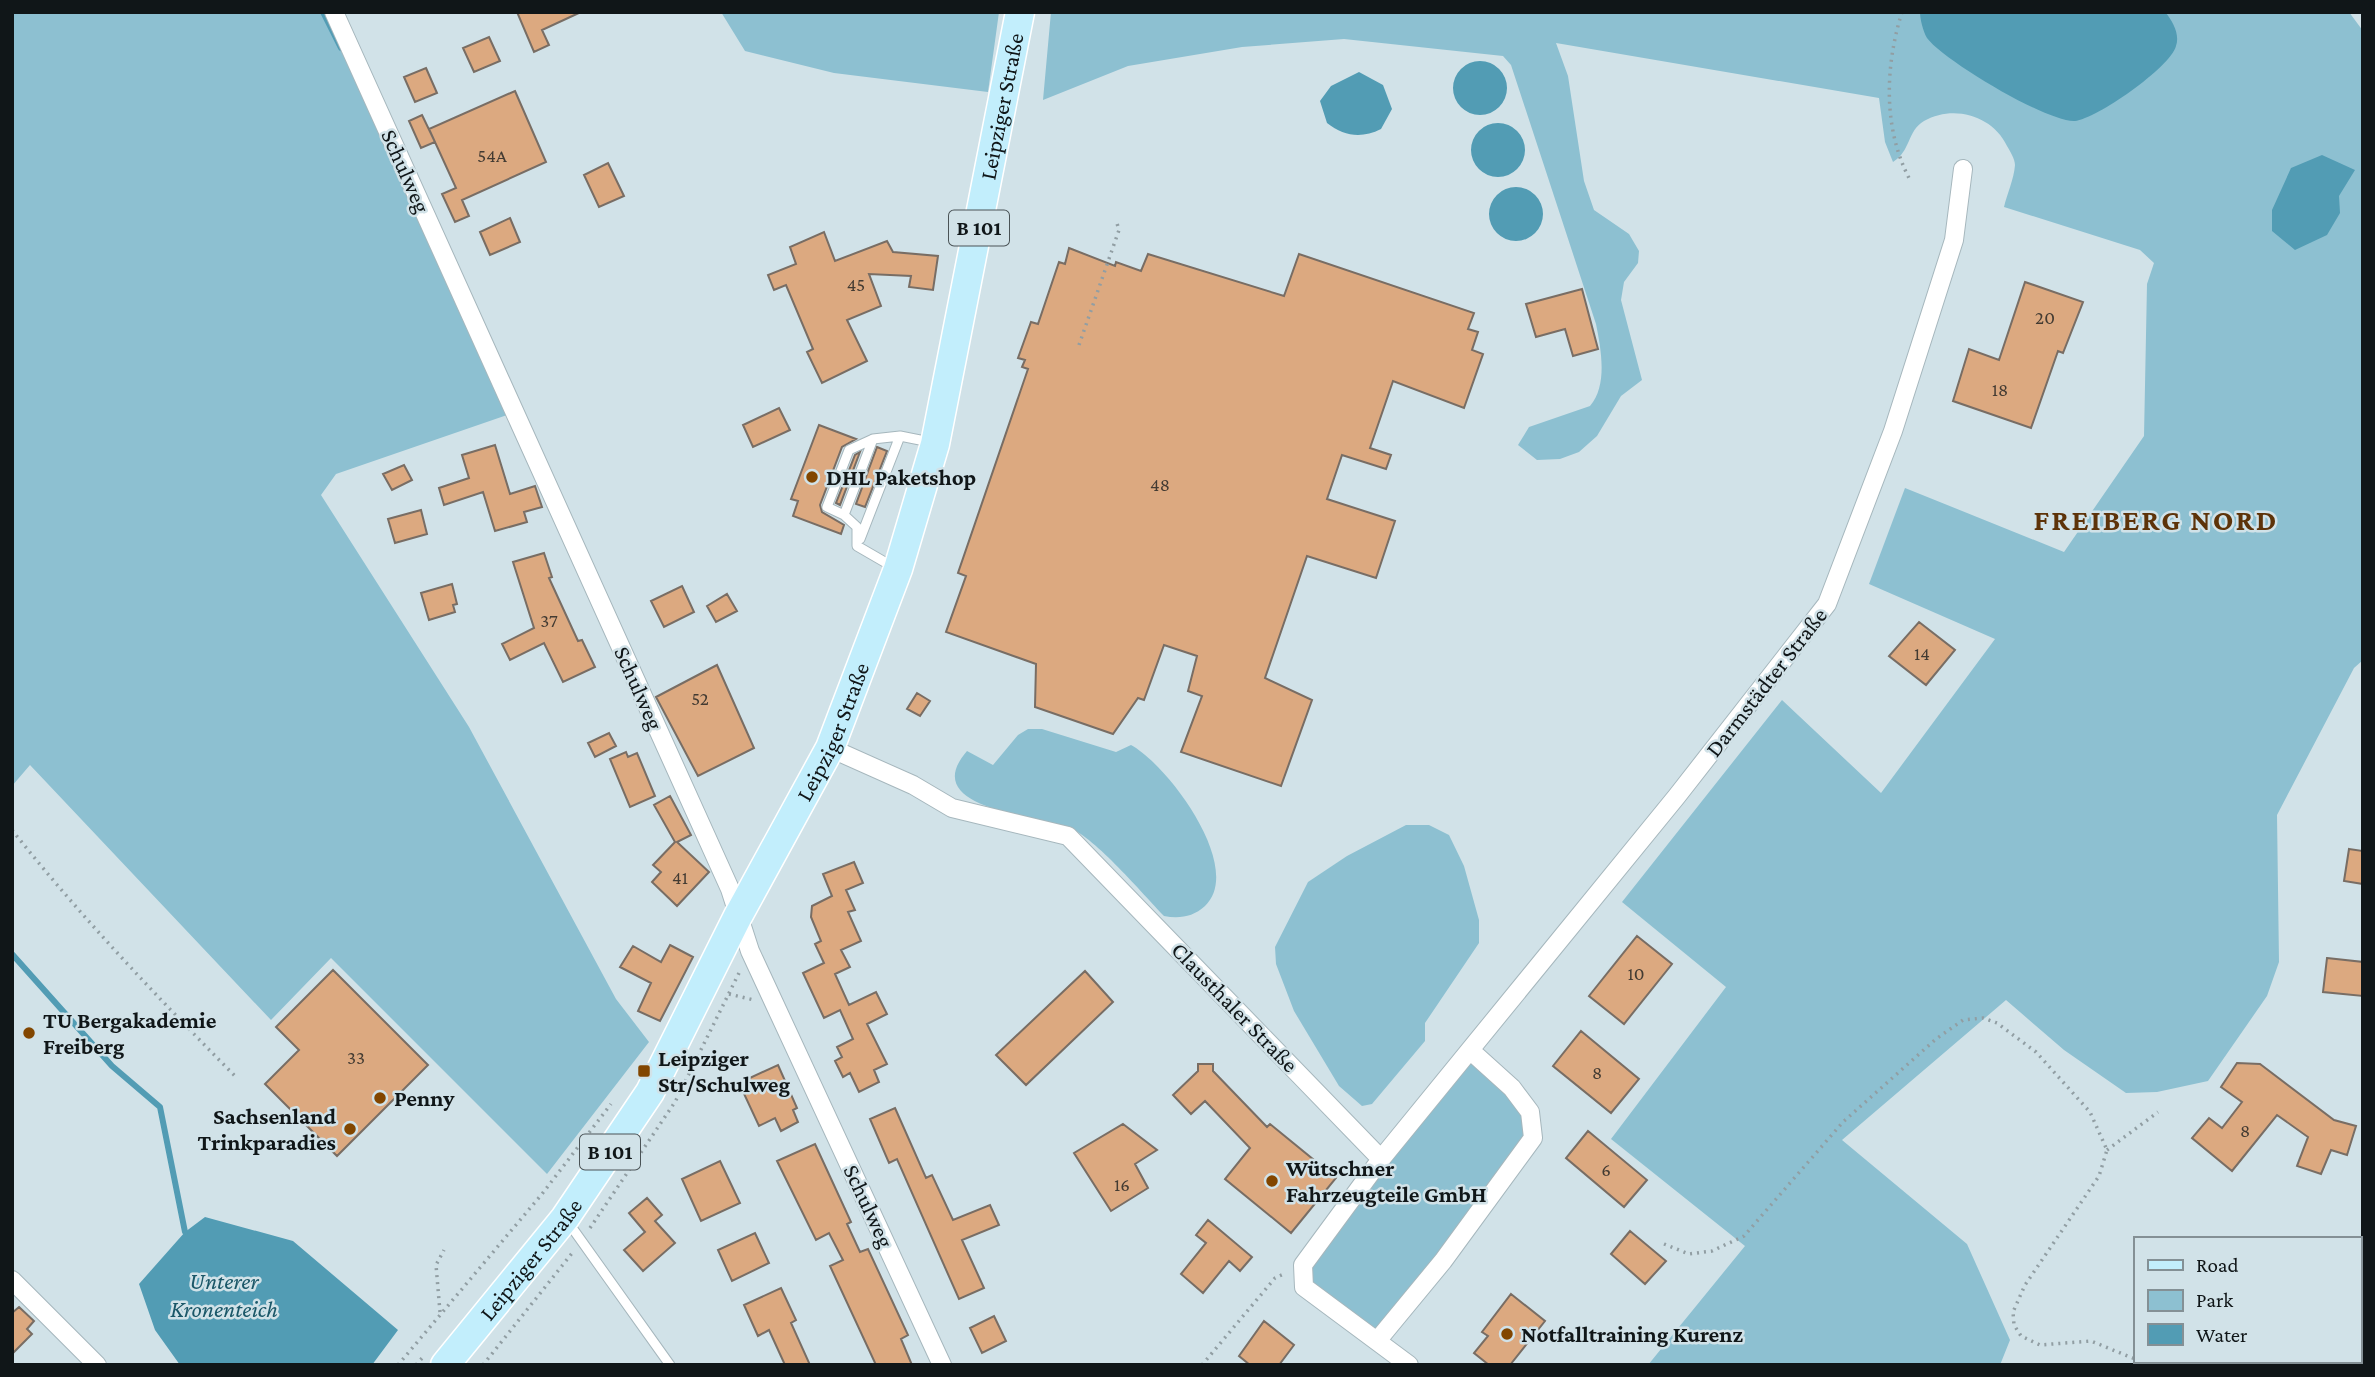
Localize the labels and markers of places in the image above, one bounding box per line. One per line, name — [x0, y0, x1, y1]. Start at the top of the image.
place label: DHL Paketshop — [826, 464, 976, 490]
marker: DHL Paketshop — [804, 469, 820, 485]
place label: TU Bergakademie Freiberg — [43, 1007, 217, 1059]
marker: TU Bergakademie Freiberg — [21, 1025, 37, 1041]
place label: Leipziger Str/Schulweg — [658, 1045, 790, 1097]
marker: Leipziger Str/Schulweg — [636, 1063, 652, 1079]
place label: Penny — [394, 1085, 455, 1111]
marker: Penny — [372, 1090, 388, 1106]
place label: Sachsenland Trinkparadies — [198, 1103, 336, 1155]
marker: Sachsenland Trinkparadies — [342, 1121, 358, 1137]
place label: Wütschner Fahrzeugteile GmbH — [1285, 1155, 1487, 1207]
marker: Wütschner Fahrzeugteile GmbH — [1264, 1173, 1280, 1189]
place label: Notfalltraining Kurenz — [1521, 1321, 1743, 1347]
marker: Notfalltraining Kurenz — [1499, 1326, 1515, 1342]

